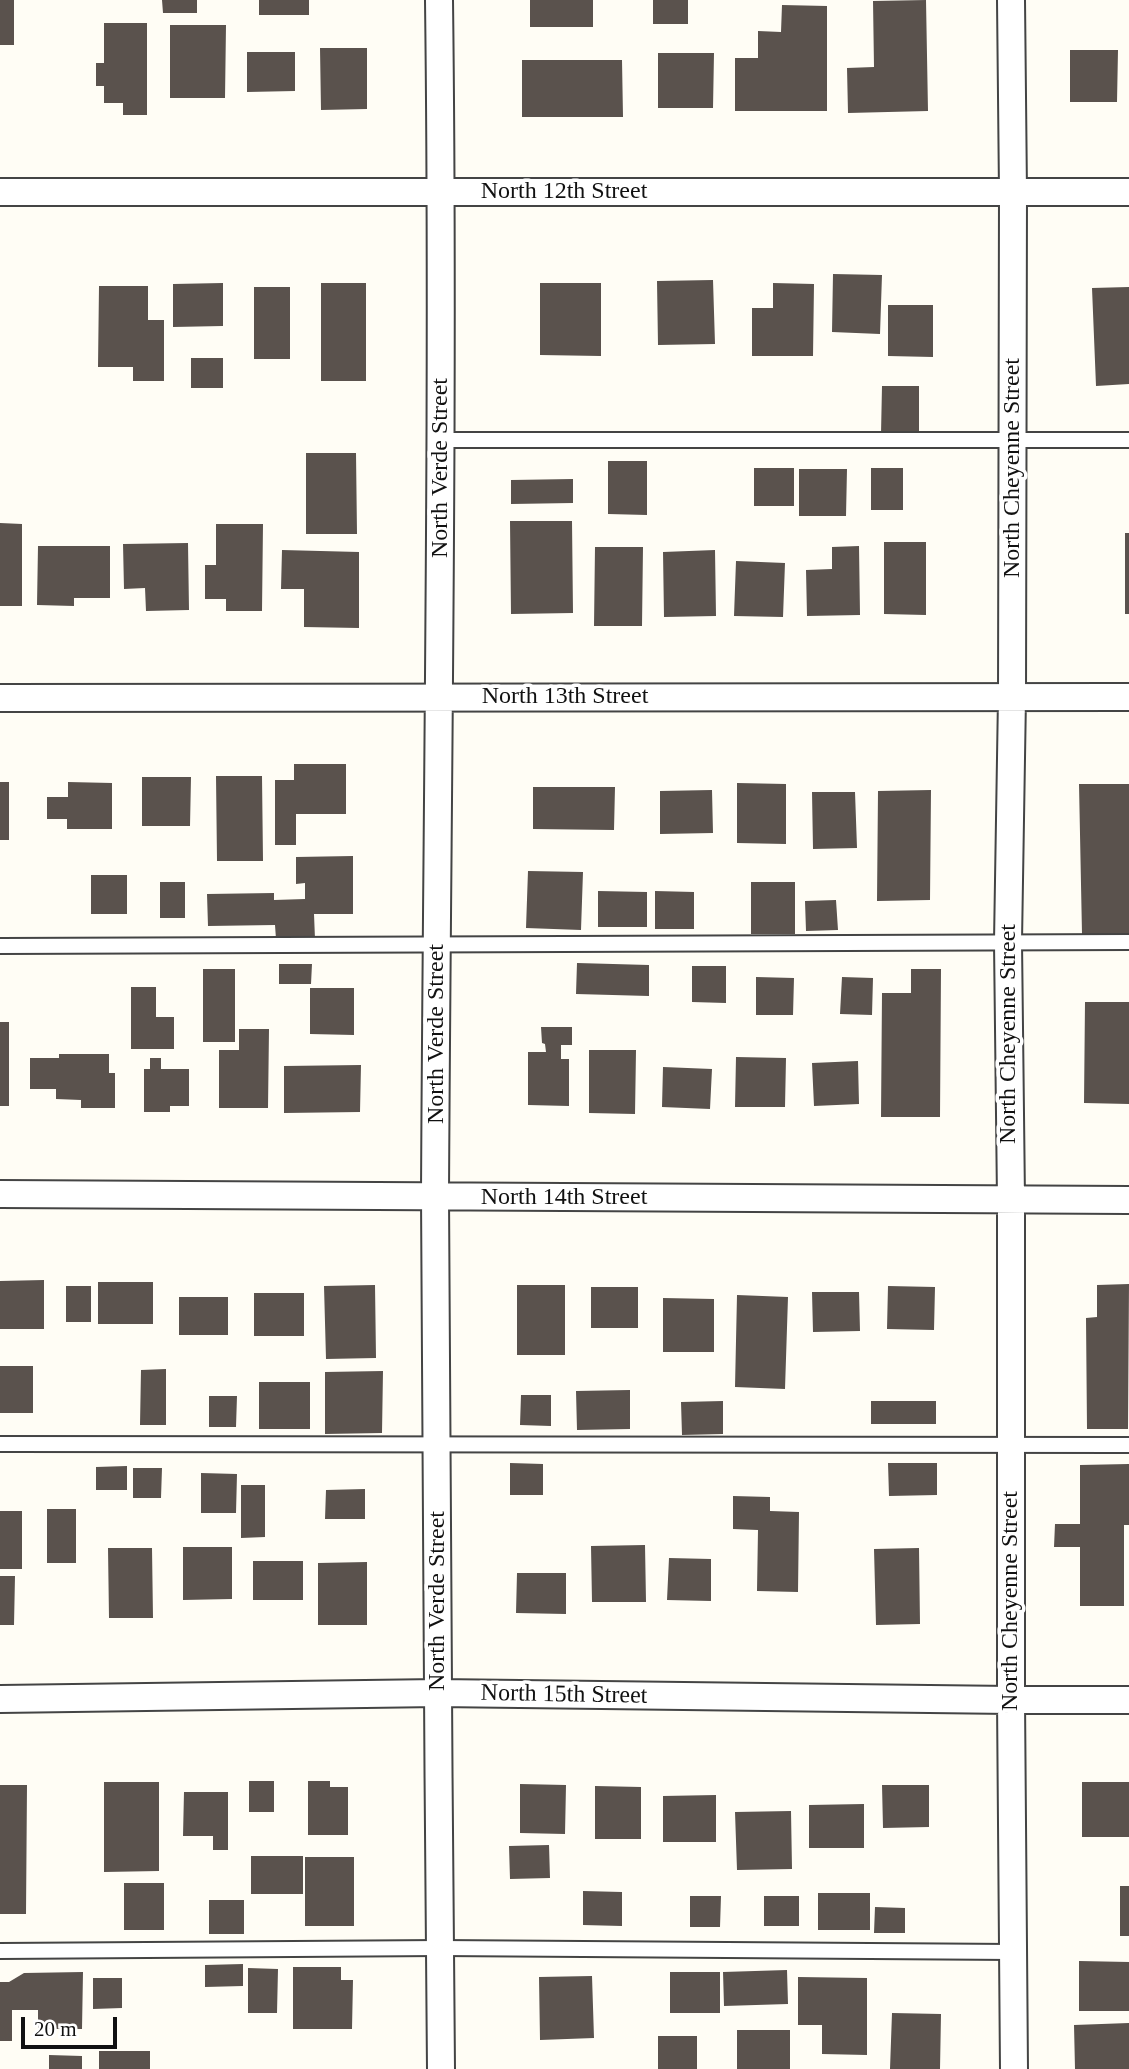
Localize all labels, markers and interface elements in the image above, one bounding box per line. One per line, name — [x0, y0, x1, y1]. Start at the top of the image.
street label: North 12th Street — [481, 178, 647, 206]
street label: North Cheyenne Street — [999, 358, 1027, 578]
street label: North Verde Street — [427, 378, 455, 558]
street label: North 13th Street — [482, 683, 648, 711]
street label: North Cheyenne Street — [995, 924, 1023, 1144]
street label: North Verde Street — [423, 944, 451, 1124]
street label: North 14th Street — [481, 1184, 647, 1212]
street label: North Cheyenne Street — [997, 1491, 1025, 1711]
street label: North Verde Street — [424, 1511, 452, 1691]
street label: North 15th Street — [480, 1679, 648, 1711]
scale bar — [24, 2002, 121, 2046]
text: 20 m — [34, 2017, 77, 2041]

